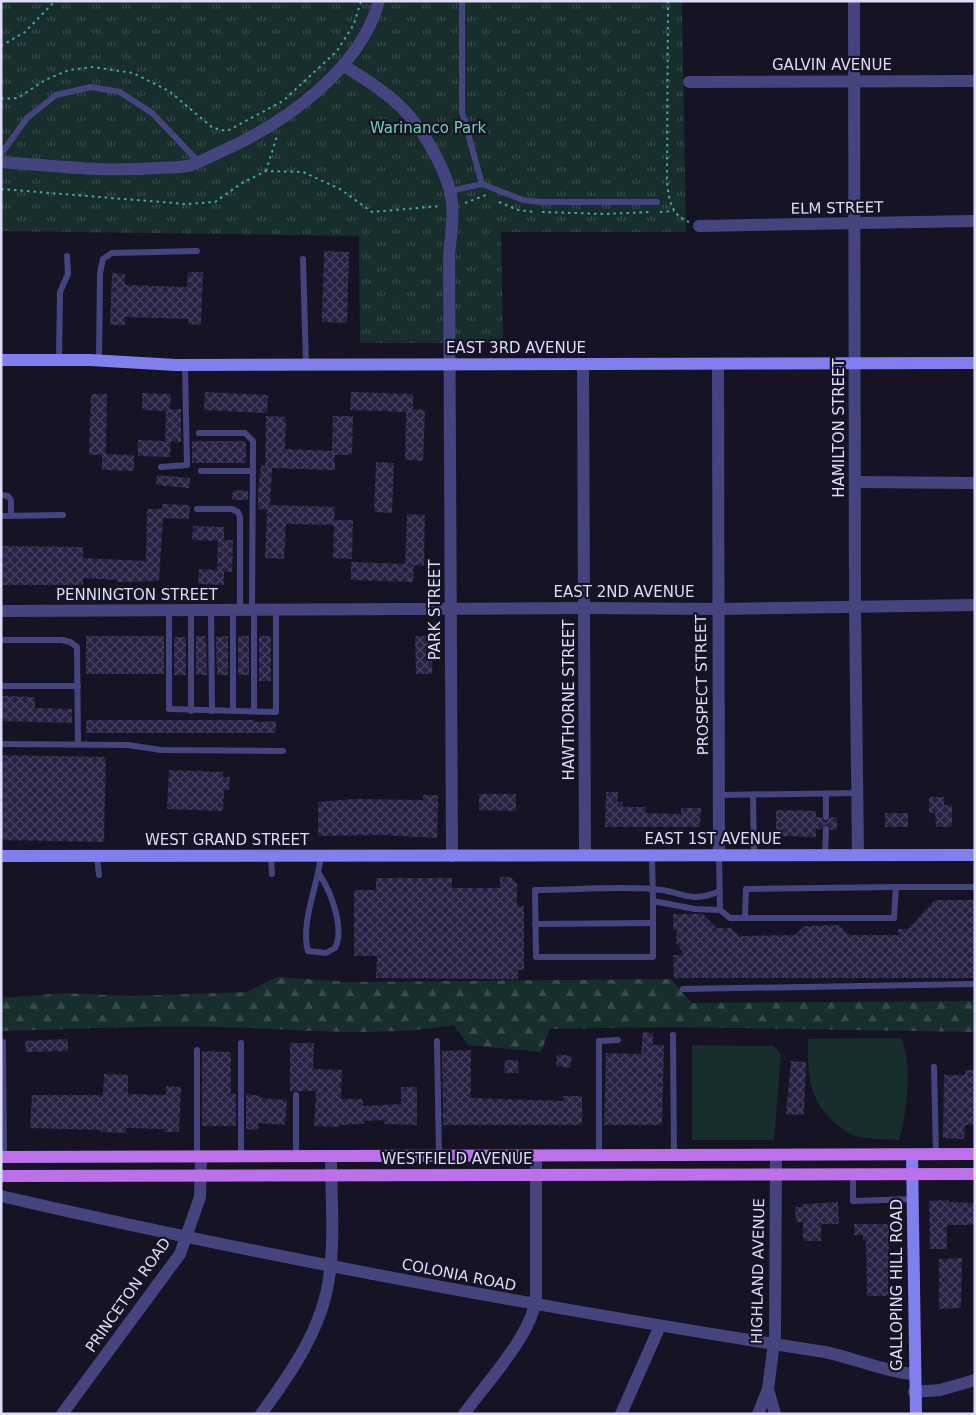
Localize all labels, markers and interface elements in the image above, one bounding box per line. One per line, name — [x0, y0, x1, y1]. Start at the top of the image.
street label: GALVIN AVENUE — [772, 56, 892, 74]
park label: Warinanco Park — [370, 119, 486, 137]
street label: ELM STREET — [790, 198, 884, 218]
street label: EAST 3RD AVENUE — [446, 339, 586, 357]
street label: HAMILTON STREET — [830, 357, 848, 498]
street label: PARK STREET — [426, 559, 444, 660]
street label: EAST 2ND AVENUE — [554, 583, 695, 601]
street label: PENNINGTON STREET — [56, 586, 219, 604]
street label: PROSPECT STREET — [692, 614, 712, 756]
street label: HAWTHORNE STREET — [560, 619, 578, 780]
street label: EAST 1ST AVENUE — [645, 830, 781, 848]
street label: WEST GRAND STREET — [145, 831, 310, 849]
street label: WESTFIELD AVENUE — [382, 1150, 532, 1168]
street label: HIGHLAND AVENUE — [748, 1198, 768, 1344]
street label: GALLOPING HILL ROAD — [888, 1199, 906, 1371]
street label: PRINCETON ROAD — [82, 1234, 174, 1356]
street label: COLONIA ROAD — [400, 1255, 518, 1295]

